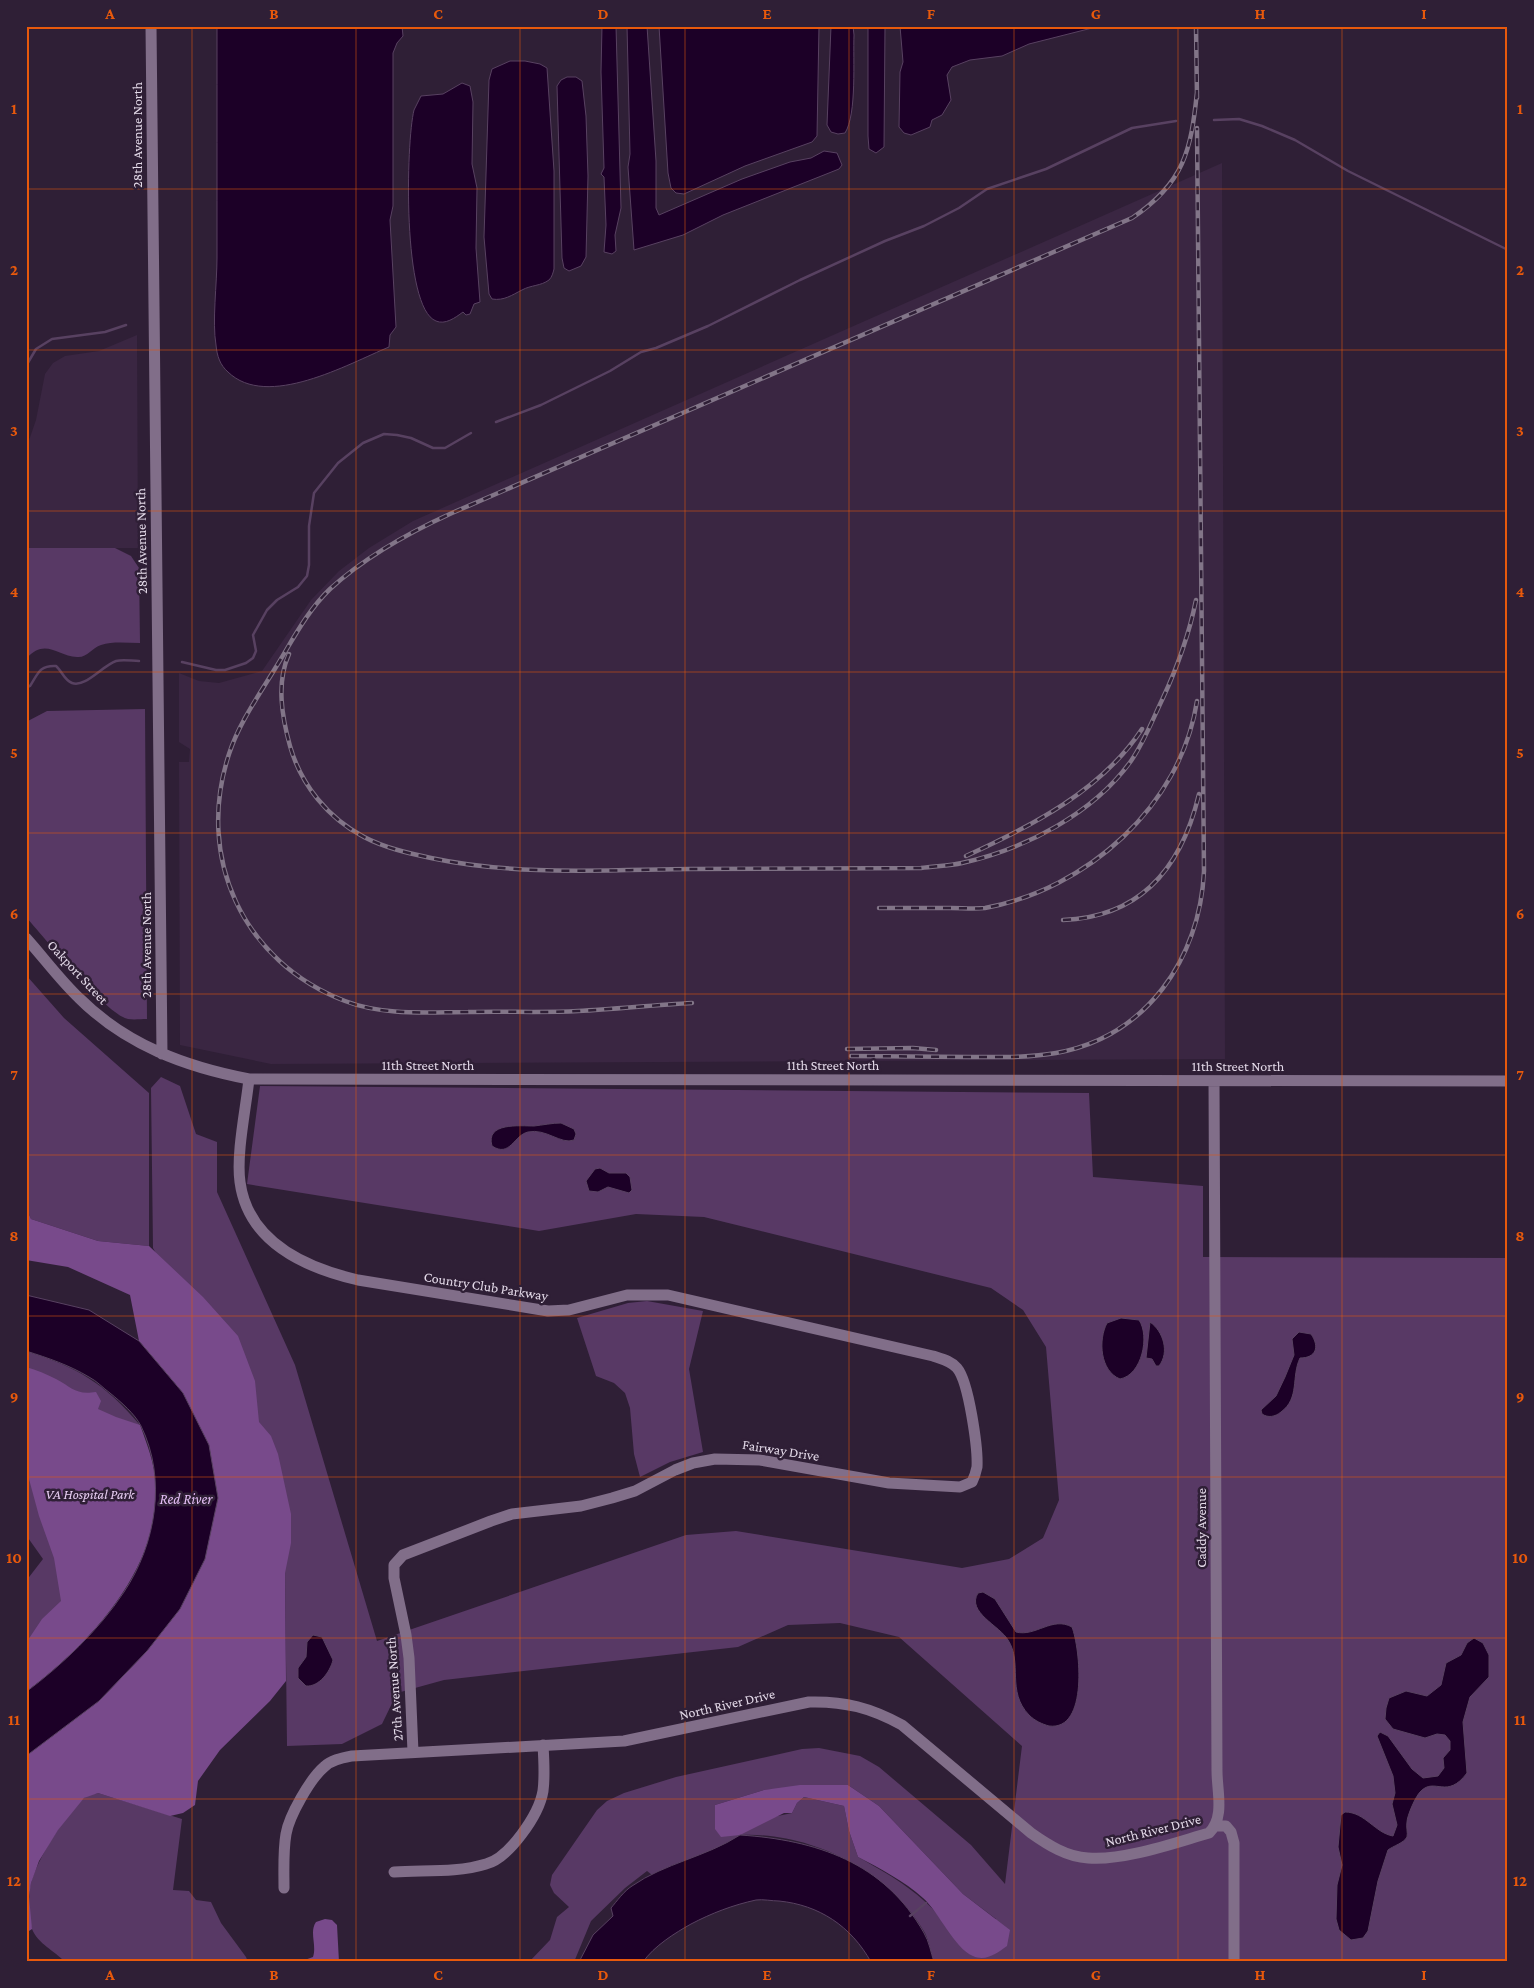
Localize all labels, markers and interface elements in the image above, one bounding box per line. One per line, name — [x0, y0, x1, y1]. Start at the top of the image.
text: A — [104, 5, 115, 22]
text: B — [269, 5, 279, 22]
text: C — [433, 5, 443, 22]
text: D — [597, 5, 609, 22]
text: E — [762, 5, 772, 22]
text: F — [927, 5, 936, 22]
text: G — [1091, 5, 1101, 22]
text: H — [1255, 5, 1266, 22]
text: I — [1421, 5, 1427, 22]
street label: 28th Avenue North — [129, 82, 145, 188]
text: 1 — [11, 100, 17, 117]
text: 1 — [1517, 100, 1523, 117]
text: 2 — [10, 261, 18, 278]
text: 2 — [1516, 261, 1524, 278]
text: 3 — [10, 422, 18, 439]
text: 3 — [1516, 422, 1524, 439]
street label: 28th Avenue North — [132, 487, 150, 594]
text: 4 — [10, 583, 19, 600]
text: 4 — [1516, 583, 1525, 600]
text: 5 — [10, 744, 18, 761]
text: 5 — [1516, 744, 1524, 761]
street label: 28th Avenue North — [138, 892, 154, 998]
text: 6 — [10, 905, 18, 922]
text: 6 — [1516, 905, 1524, 922]
street label: Oakport Street — [44, 937, 112, 1008]
street label: 11th Street North — [382, 1057, 475, 1073]
street label: 11th Street North — [787, 1057, 880, 1073]
street label: 11th Street North — [1192, 1058, 1285, 1074]
text: 7 — [10, 1066, 18, 1083]
text: 7 — [1516, 1066, 1524, 1083]
text: 8 — [9, 1227, 19, 1244]
text: 8 — [1515, 1227, 1525, 1244]
street label: Country Club Parkway — [423, 1268, 550, 1304]
text: 9 — [10, 1388, 18, 1405]
text: 9 — [1516, 1388, 1524, 1405]
street label: Fairway Drive — [741, 1436, 821, 1464]
park label: VA Hospital Park — [46, 1486, 135, 1502]
street label: Caddy Avenue — [1193, 1488, 1209, 1568]
water label: Red River — [159, 1491, 213, 1507]
text: 10 — [6, 1549, 22, 1566]
text: 10 — [1512, 1549, 1528, 1566]
street label: 27th Avenue North — [382, 1636, 406, 1742]
street label: North River Drive — [678, 1685, 776, 1723]
text: 11 — [8, 1711, 20, 1728]
text: 11 — [1514, 1711, 1526, 1728]
street label: North River Drive — [1104, 1810, 1202, 1850]
text: 12 — [7, 1872, 21, 1889]
text: 12 — [1513, 1872, 1527, 1889]
text: A — [104, 1966, 115, 1983]
text: B — [269, 1966, 279, 1983]
text: C — [433, 1966, 443, 1983]
text: D — [597, 1966, 609, 1983]
text: E — [762, 1966, 772, 1983]
text: F — [927, 1966, 936, 1983]
text: G — [1091, 1966, 1101, 1983]
text: H — [1255, 1966, 1266, 1983]
text: I — [1421, 1966, 1427, 1983]

